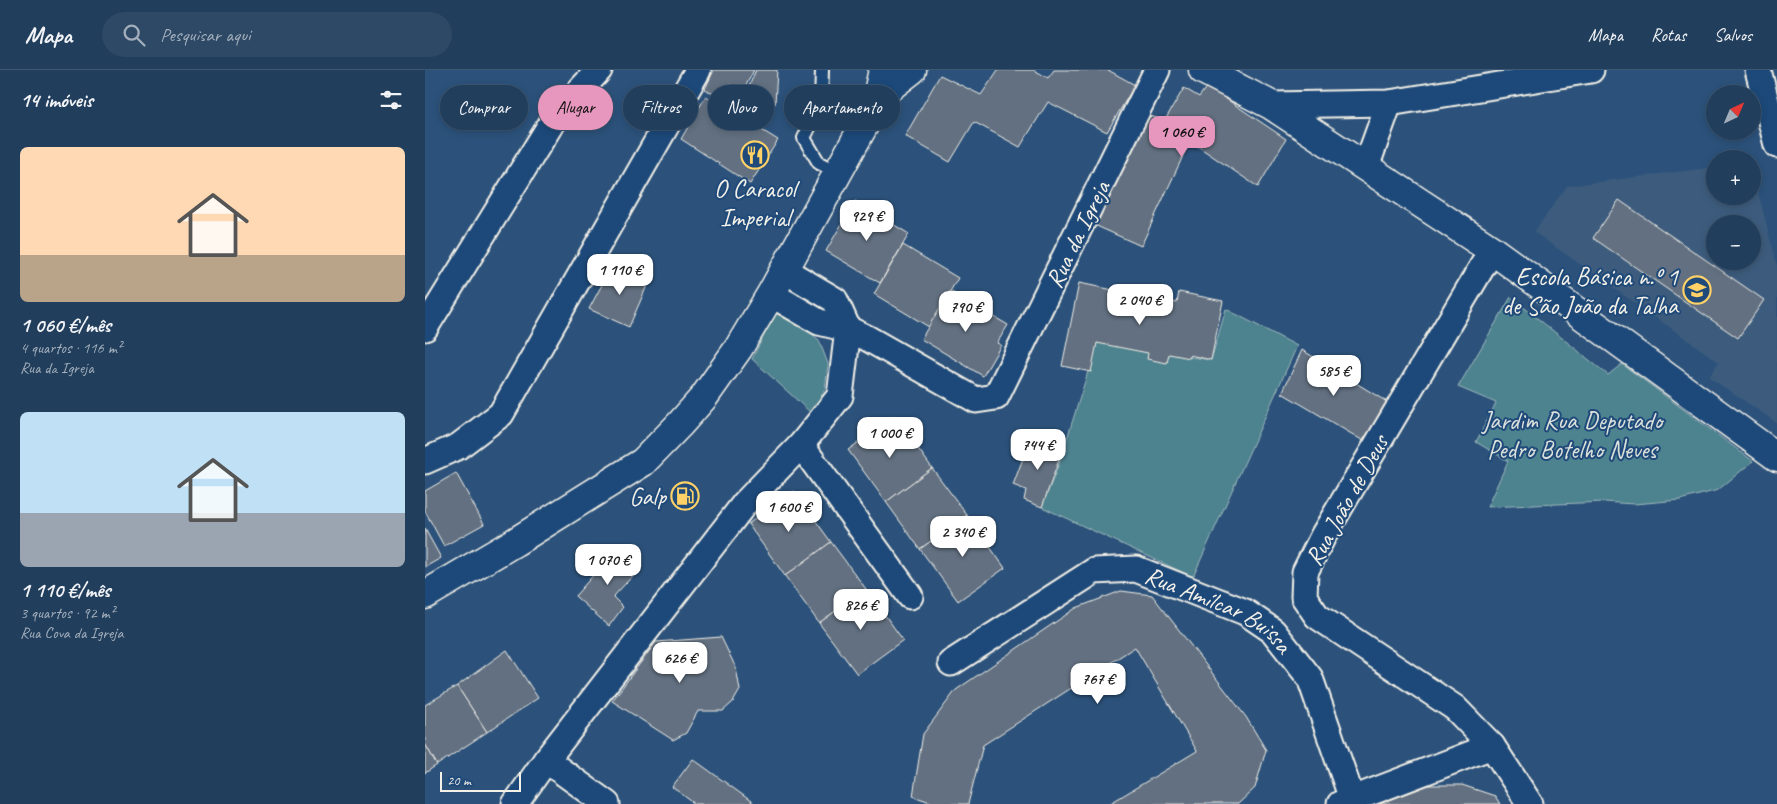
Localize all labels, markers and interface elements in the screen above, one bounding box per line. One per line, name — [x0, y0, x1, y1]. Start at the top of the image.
search box — [102, 12, 452, 57]
text: Mapa — [25, 20, 72, 50]
icon: search — [120, 21, 148, 49]
text: Pesquisar aqui — [160, 23, 251, 47]
text: Mapa — [1588, 24, 1623, 46]
text: Rotas — [1651, 24, 1686, 46]
text: Salvos — [1714, 24, 1752, 46]
chip: Comprar — [440, 85, 528, 130]
chip: Alugar — [538, 85, 613, 130]
chip: Filtros — [623, 85, 698, 130]
chip: Novo — [708, 85, 774, 130]
chip: Apartamento — [784, 85, 900, 130]
north arrow — [1706, 85, 1761, 140]
map controls — [1706, 85, 1761, 270]
icon: filters — [377, 86, 405, 114]
text: 14 imóveis — [20, 87, 93, 113]
pin: 1 060 € — [1136, 116, 1228, 158]
text: 1 060 € — [1160, 122, 1204, 142]
restaurant icon: O Caracol Imperial — [740, 140, 770, 170]
button: + — [1706, 150, 1761, 205]
place label: O Caracol Imperial — [714, 173, 801, 234]
street label: Rua da Igreja — [1038, 174, 1118, 293]
icon: home — [168, 180, 258, 270]
pin: 929 € — [832, 200, 902, 242]
text: 929 € — [851, 206, 883, 226]
button: − — [1706, 215, 1761, 270]
pin: 1 110 € — [574, 254, 666, 296]
text: 1 110 € — [598, 260, 642, 280]
place label: Escola Básica n.º 1 de São João da Talha — [1502, 261, 1680, 322]
school or university icon: Escola Básica n.º 1 de São João da Talha — [1682, 275, 1712, 305]
pin: 2 040 € — [1094, 284, 1186, 326]
pin: 790 € — [931, 290, 1001, 333]
text: 2 040 € — [1118, 290, 1162, 310]
text: 790 € — [950, 297, 982, 317]
text: 1 060 €/mês — [20, 312, 111, 338]
text: 4 quartos · 116 m² — [20, 338, 122, 358]
pin: 585 € — [1299, 354, 1369, 397]
text: Rua da Igreja — [20, 358, 94, 378]
text: 585 € — [1318, 361, 1350, 381]
park label: Jardim Rua Deputado Pedro Botelho Neves — [1481, 405, 1665, 466]
pin: 1 000 € — [844, 416, 936, 459]
text: 1 000 € — [868, 423, 912, 443]
street label: Rua João de Deus — [1298, 427, 1397, 571]
pin: 744 € — [1003, 428, 1073, 471]
text: 744 € — [1022, 435, 1054, 455]
icon: home — [168, 445, 258, 535]
place label: Galp — [629, 481, 668, 513]
fuel station icon: Galp — [670, 481, 700, 511]
pin: 1 600 € — [743, 490, 835, 533]
text: 1 600 € — [767, 497, 811, 517]
pin: 2 340 € — [917, 516, 1009, 558]
text: 2 340 € — [941, 522, 985, 542]
pin: 1 070 € — [562, 544, 654, 586]
text: 1 070 € — [586, 550, 630, 570]
street label: Rua Amílcar Buissa — [1140, 559, 1301, 662]
text: 1 110 €/mês — [20, 577, 110, 603]
pin: 826 € — [826, 588, 896, 631]
text: 826 € — [844, 595, 878, 615]
text: 3 quartos · 92 m² — [20, 603, 115, 623]
text: Rua Cova da Igreja — [20, 623, 124, 643]
pin: 626 € — [645, 642, 715, 684]
text: 626 € — [663, 648, 697, 668]
pin: 767 € — [1063, 662, 1133, 705]
text: 767 € — [1082, 669, 1114, 689]
scale bar — [440, 769, 521, 792]
text: 20 m — [447, 772, 471, 789]

